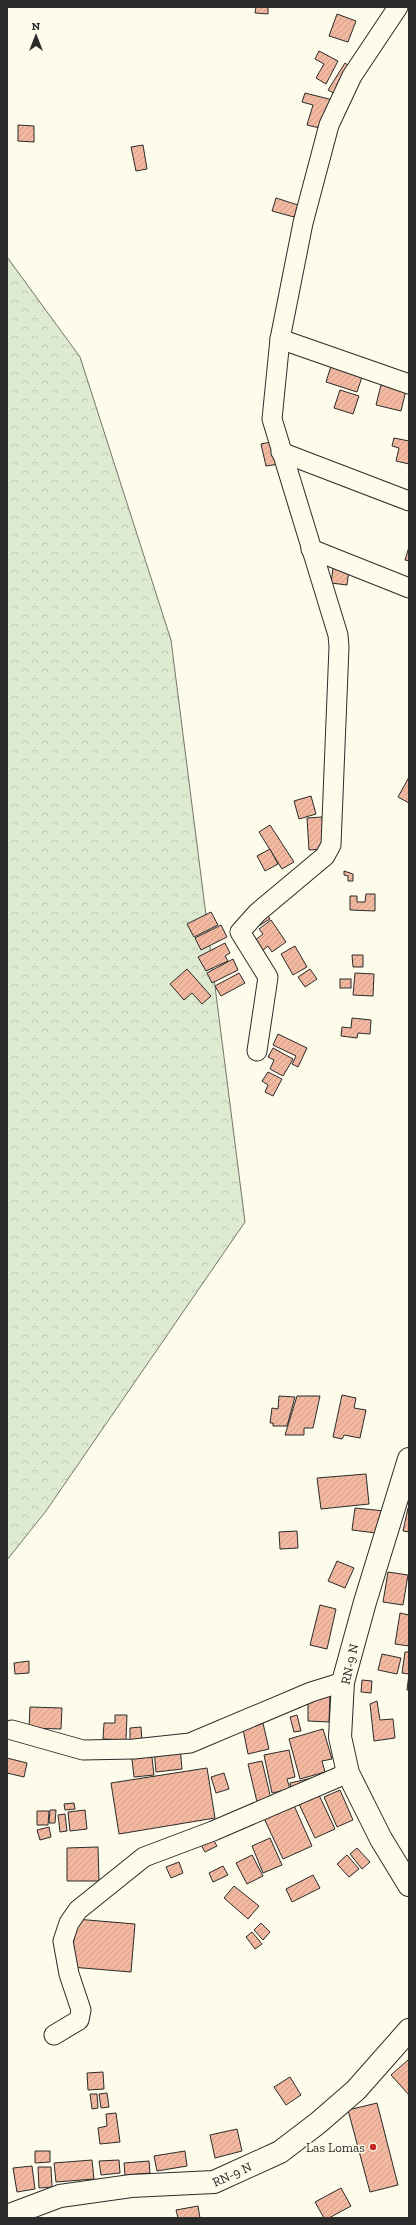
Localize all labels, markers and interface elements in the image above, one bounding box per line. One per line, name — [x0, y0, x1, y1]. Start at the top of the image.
north arrow — [16, 16, 56, 56]
text: N — [32, 20, 41, 33]
street label: RN-9 N — [338, 1642, 362, 1686]
place label: Las Lomas — [306, 2140, 365, 2155]
marker: Las Lomas — [368, 2142, 378, 2152]
street label: RN-9 N — [210, 2159, 254, 2190]

